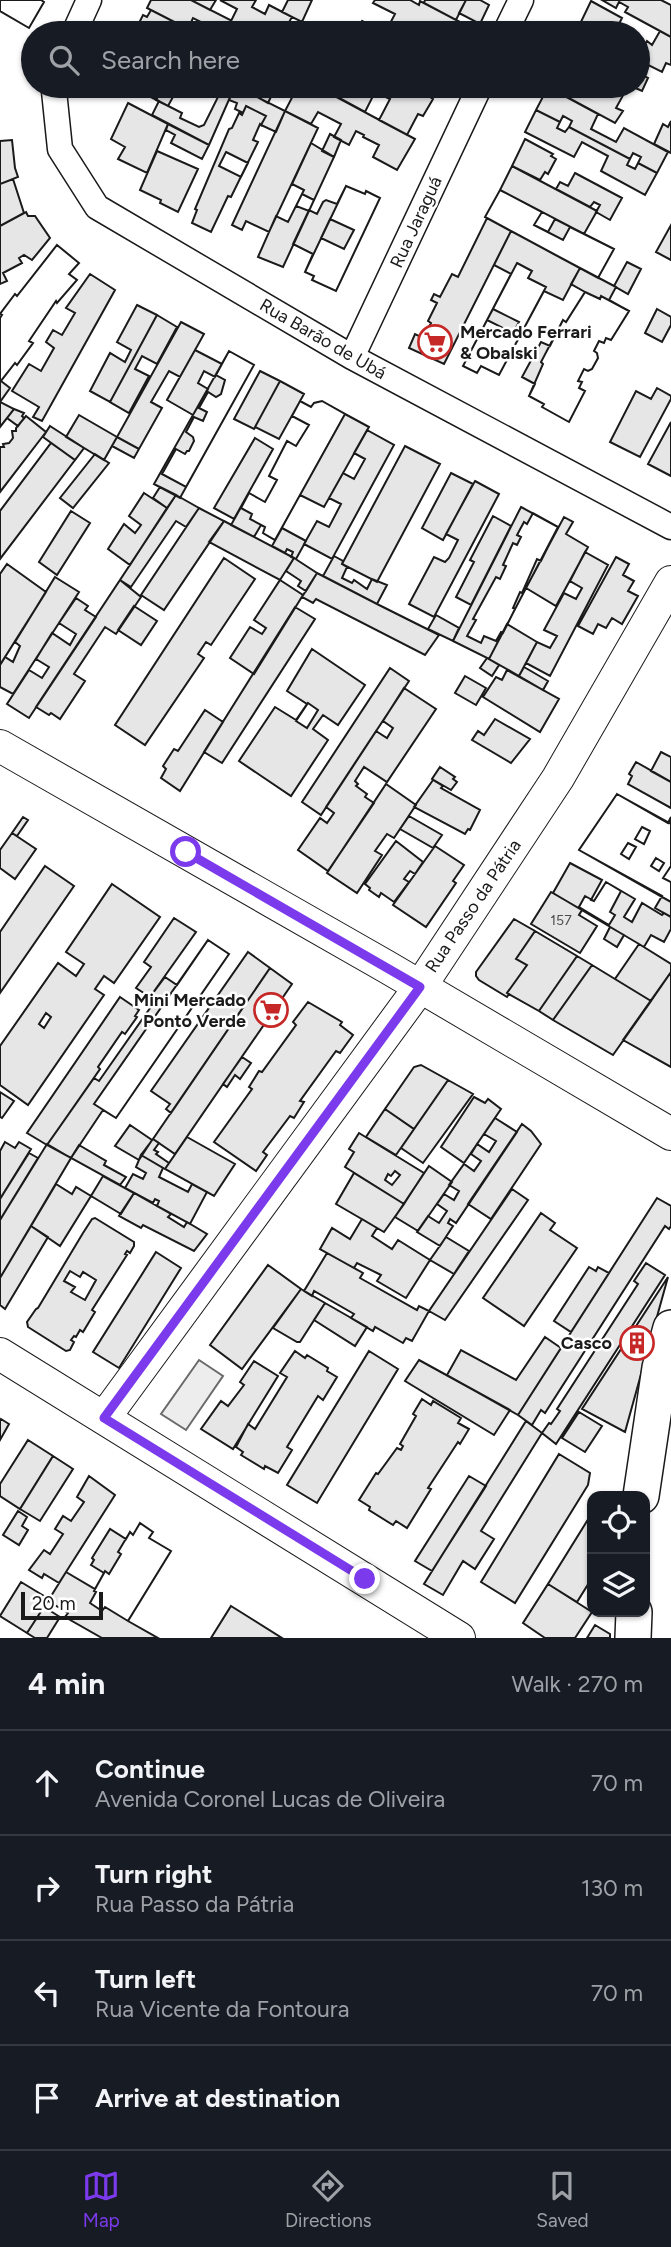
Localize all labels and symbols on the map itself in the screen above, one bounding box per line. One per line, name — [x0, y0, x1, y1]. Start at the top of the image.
street label: Rua Jaraguá — [385, 173, 447, 271]
street label: Rua Barão de Ubá — [256, 294, 390, 384]
place label: Mercado Ferrari & Obalski — [460, 321, 592, 364]
supermarket icon: Mercado Ferrari & Obalski — [416, 323, 454, 361]
street label: Rua Passo da Pátria — [420, 835, 526, 977]
route start — [170, 836, 201, 867]
house number: 157 — [550, 912, 572, 929]
place label: Mini Mercado Ponto Verde — [134, 989, 246, 1032]
supermarket icon: Mini Mercado Ponto Verde — [252, 991, 290, 1029]
building icon: Casco — [618, 1324, 656, 1362]
place label: Casco — [561, 1332, 612, 1354]
route end — [349, 1563, 380, 1594]
scale bar — [21, 1589, 103, 1621]

